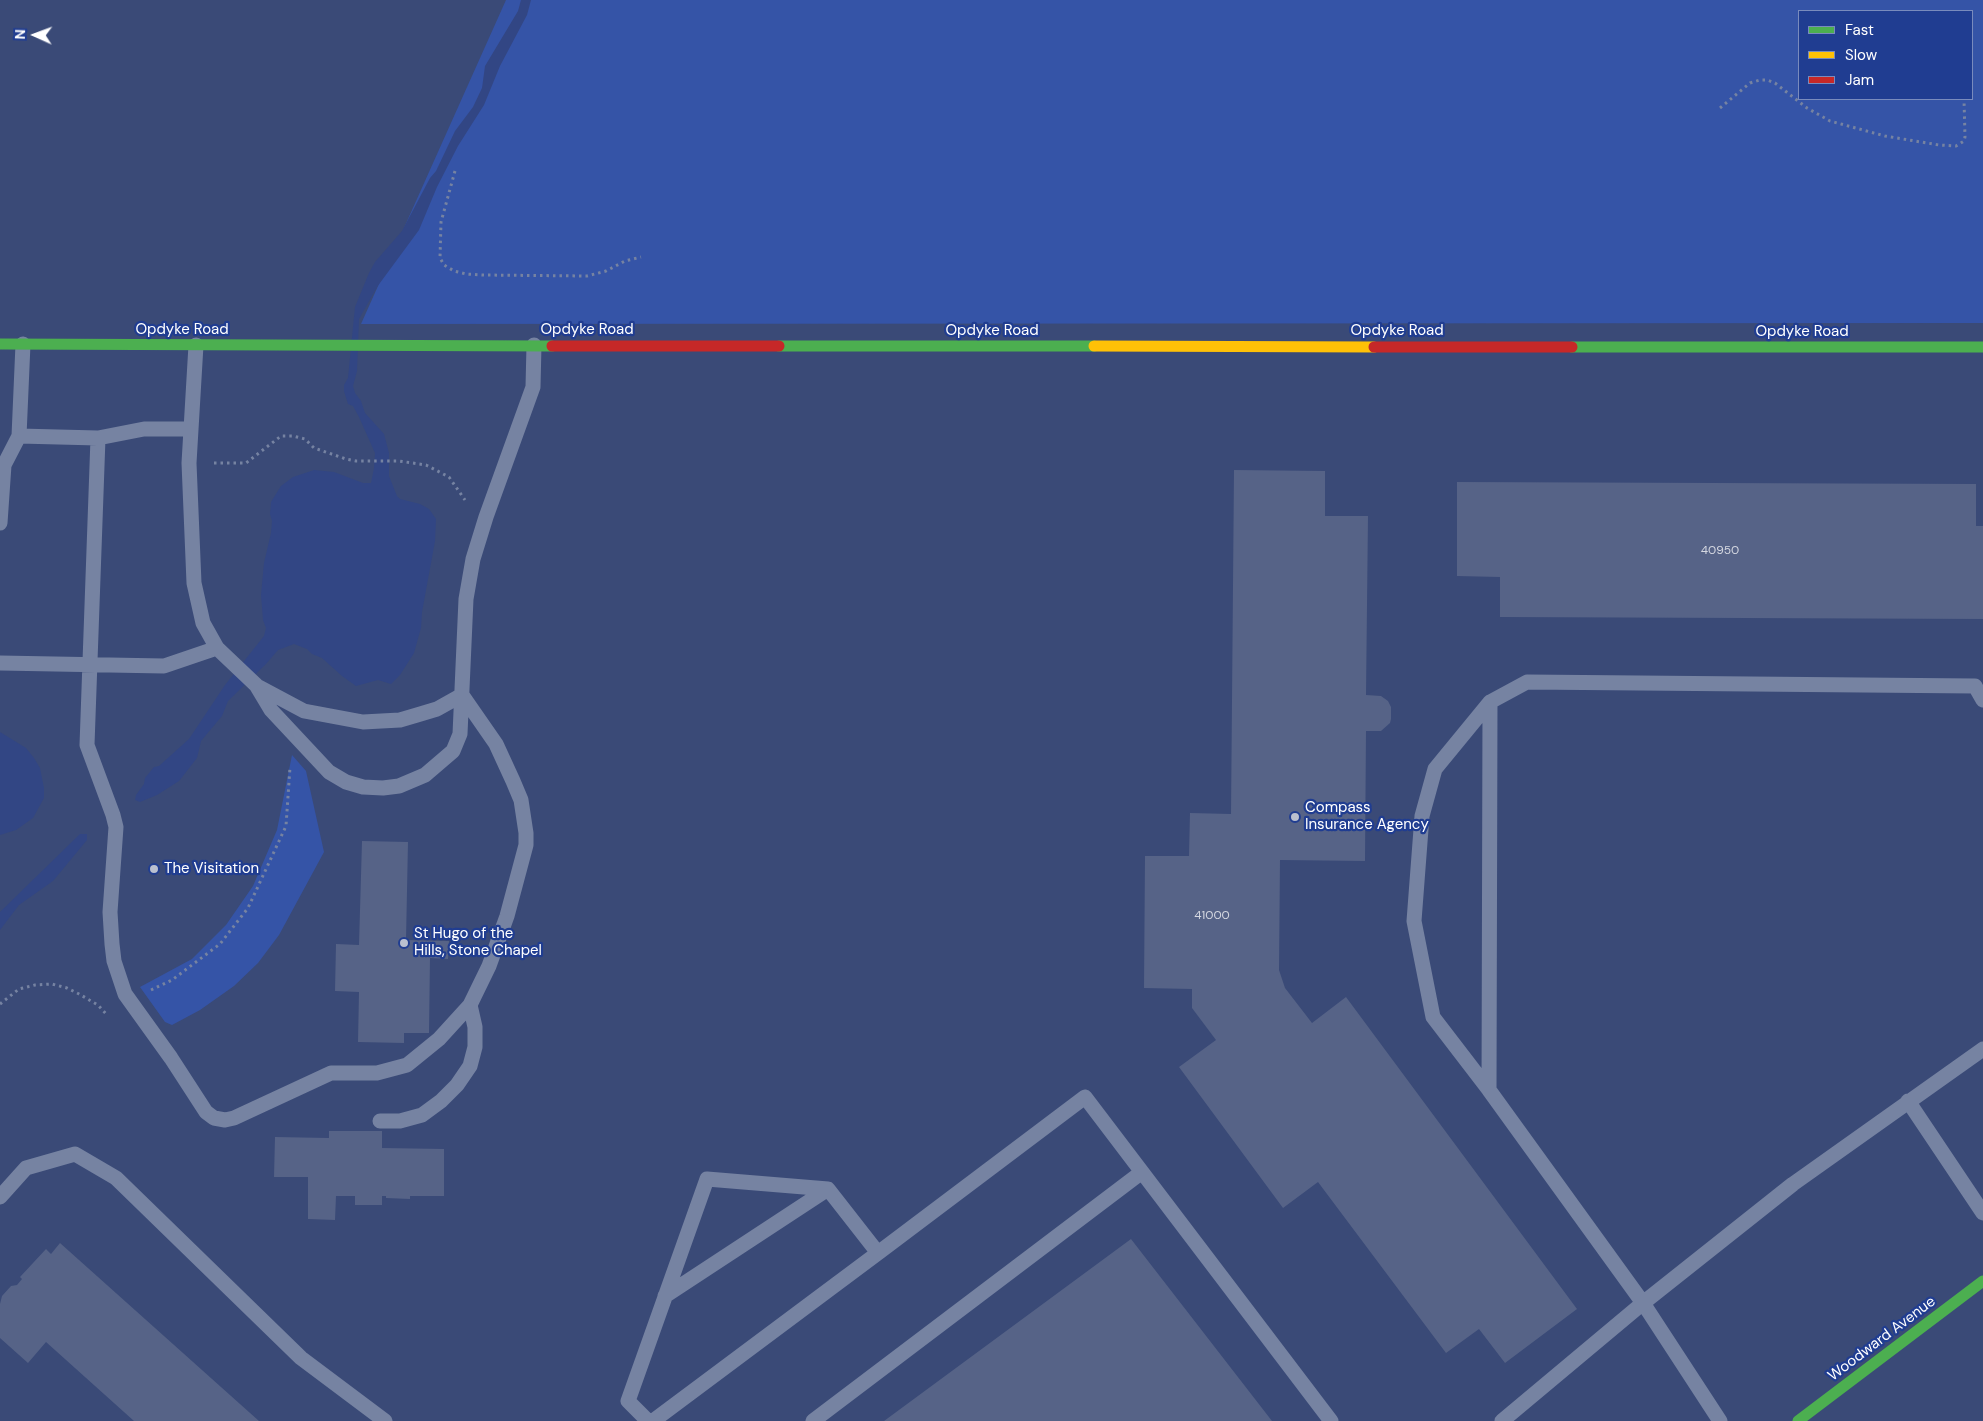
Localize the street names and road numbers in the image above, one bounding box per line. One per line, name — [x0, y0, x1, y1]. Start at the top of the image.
street label: Opdyke Road — [135, 321, 229, 339]
street label: Opdyke Road — [540, 321, 634, 339]
street label: Opdyke Road — [945, 322, 1039, 340]
street label: Opdyke Road — [1350, 322, 1444, 340]
street label: Opdyke Road — [1755, 323, 1849, 341]
street label: Woodward Avenue — [1825, 1293, 1939, 1385]

